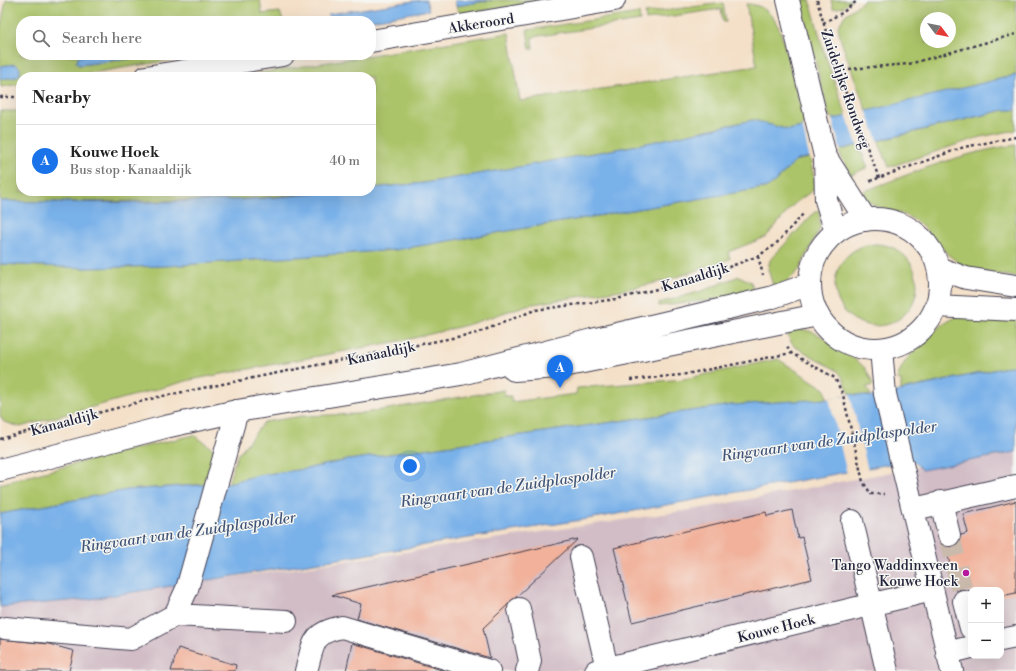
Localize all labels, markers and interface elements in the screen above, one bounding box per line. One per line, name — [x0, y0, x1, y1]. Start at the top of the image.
street label: Akkeroord — [446, 10, 516, 38]
north arrow — [920, 12, 956, 48]
search box — [16, 16, 376, 60]
icon: search — [30, 27, 52, 49]
street label: Zuidelijke Rondweg — [816, 27, 874, 152]
text: Search here — [62, 29, 142, 48]
text: Nearby — [32, 87, 91, 109]
text: Kouwe Hoek — [70, 143, 159, 162]
text: A — [40, 153, 50, 169]
text: 40 m — [330, 153, 360, 169]
text: Bus stop · Kanaaldijk — [70, 162, 191, 178]
street label: Kanaaldijk — [660, 259, 731, 297]
street label: Kanaaldijk — [346, 338, 417, 370]
pin: A — [547, 355, 573, 388]
street label: Kanaaldijk — [29, 405, 100, 441]
water label: Ringvaart van de Zuidplaspolder — [719, 417, 939, 466]
your location — [400, 456, 420, 476]
water label: Ringvaart van de Zuidplaspolder — [398, 463, 618, 512]
water label: Ringvaart van de Zuidplaspolder — [78, 508, 298, 557]
place label: Tango Waddinxveen Kouwe Hoek — [831, 557, 959, 591]
marker: Tango Waddinxveen Kouwe Hoek — [961, 568, 971, 578]
map controls — [968, 587, 1004, 659]
button: + — [968, 587, 1004, 623]
street label: Kouwe Hoek — [736, 611, 817, 647]
button: − — [968, 623, 1004, 659]

